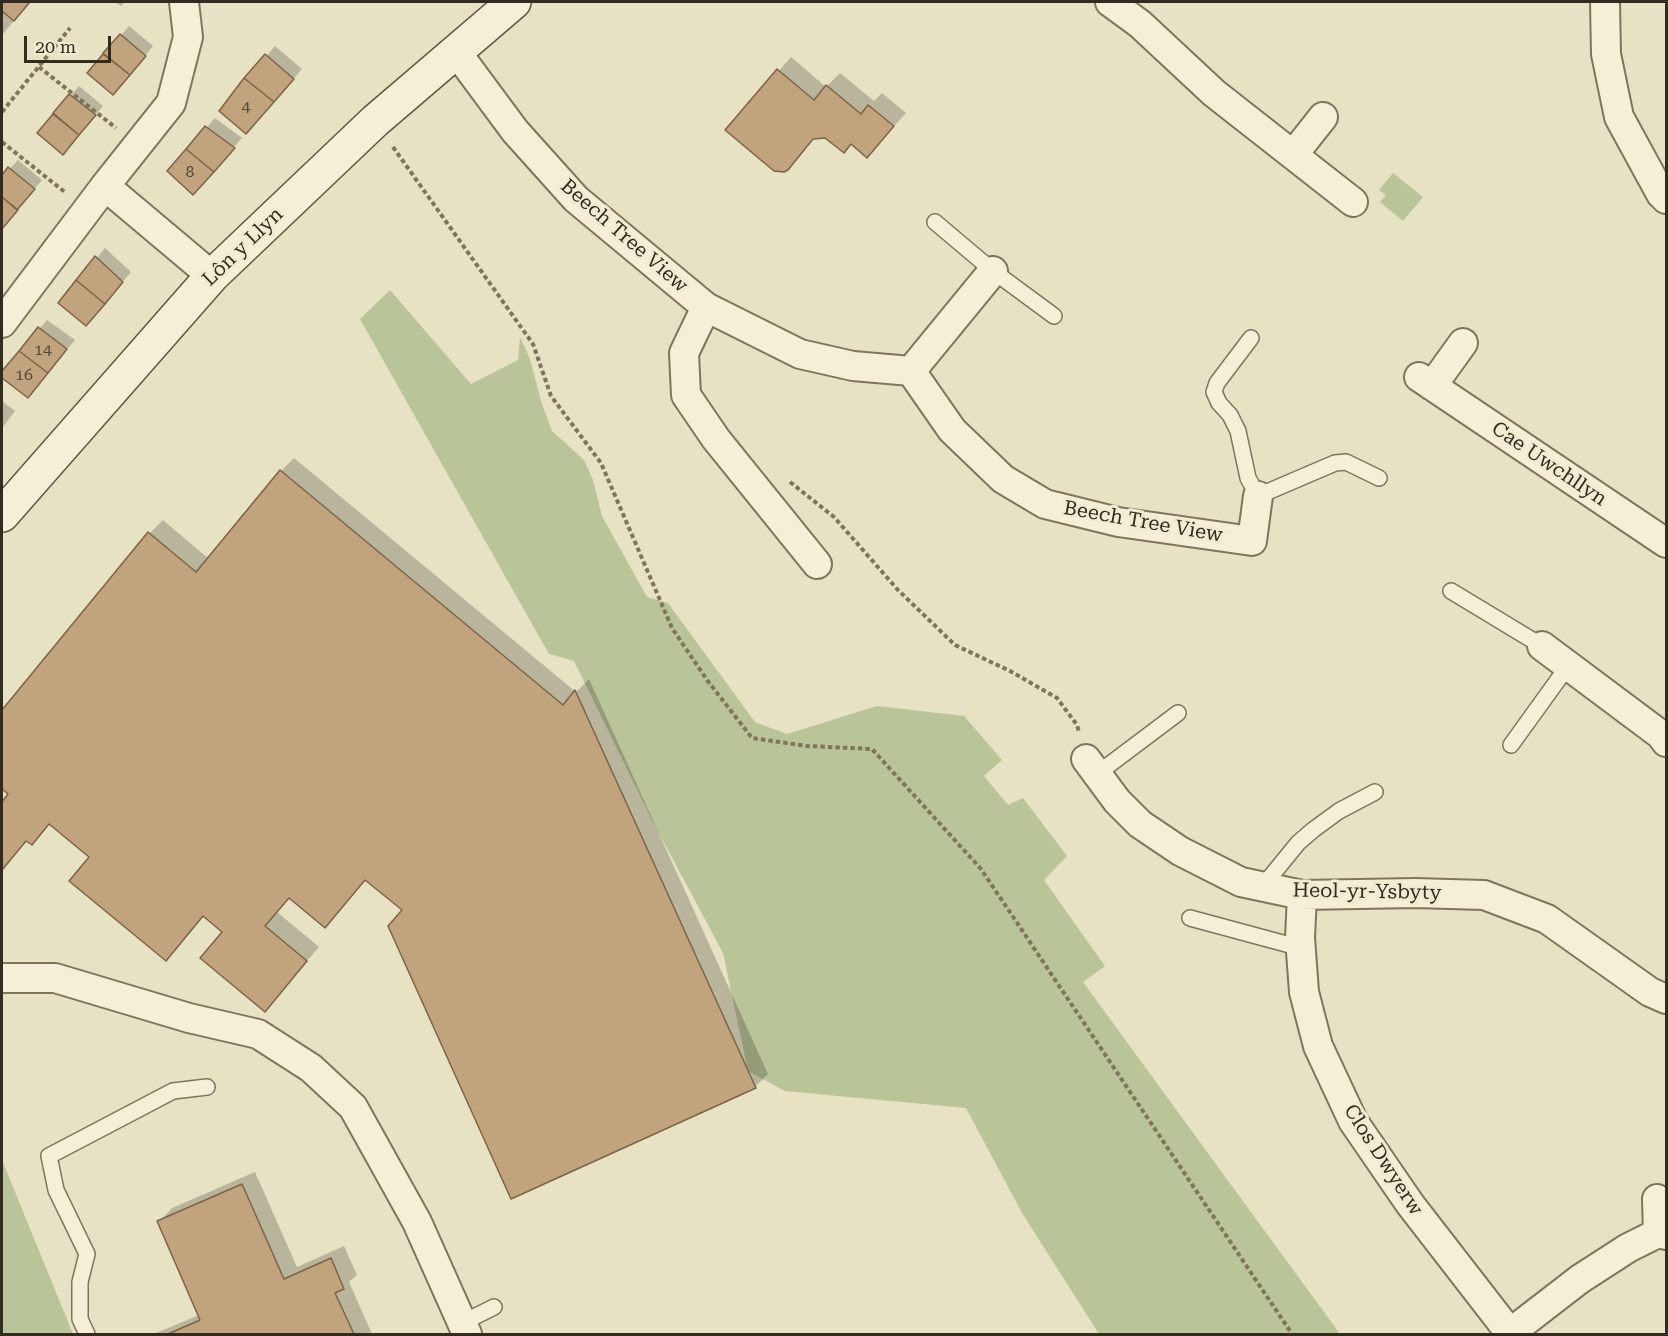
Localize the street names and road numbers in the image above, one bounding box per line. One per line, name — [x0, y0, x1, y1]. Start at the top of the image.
street label: Beech Tree View — [555, 174, 693, 298]
street label: Lôn y Llyn — [198, 203, 288, 291]
street label: Cae Uwchllyn — [1487, 417, 1611, 511]
street label: Beech Tree View — [1062, 496, 1224, 548]
street label: Heol-yr-Ysbyty — [1292, 879, 1442, 905]
street label: Clos Dwyerw — [1338, 1100, 1428, 1220]

